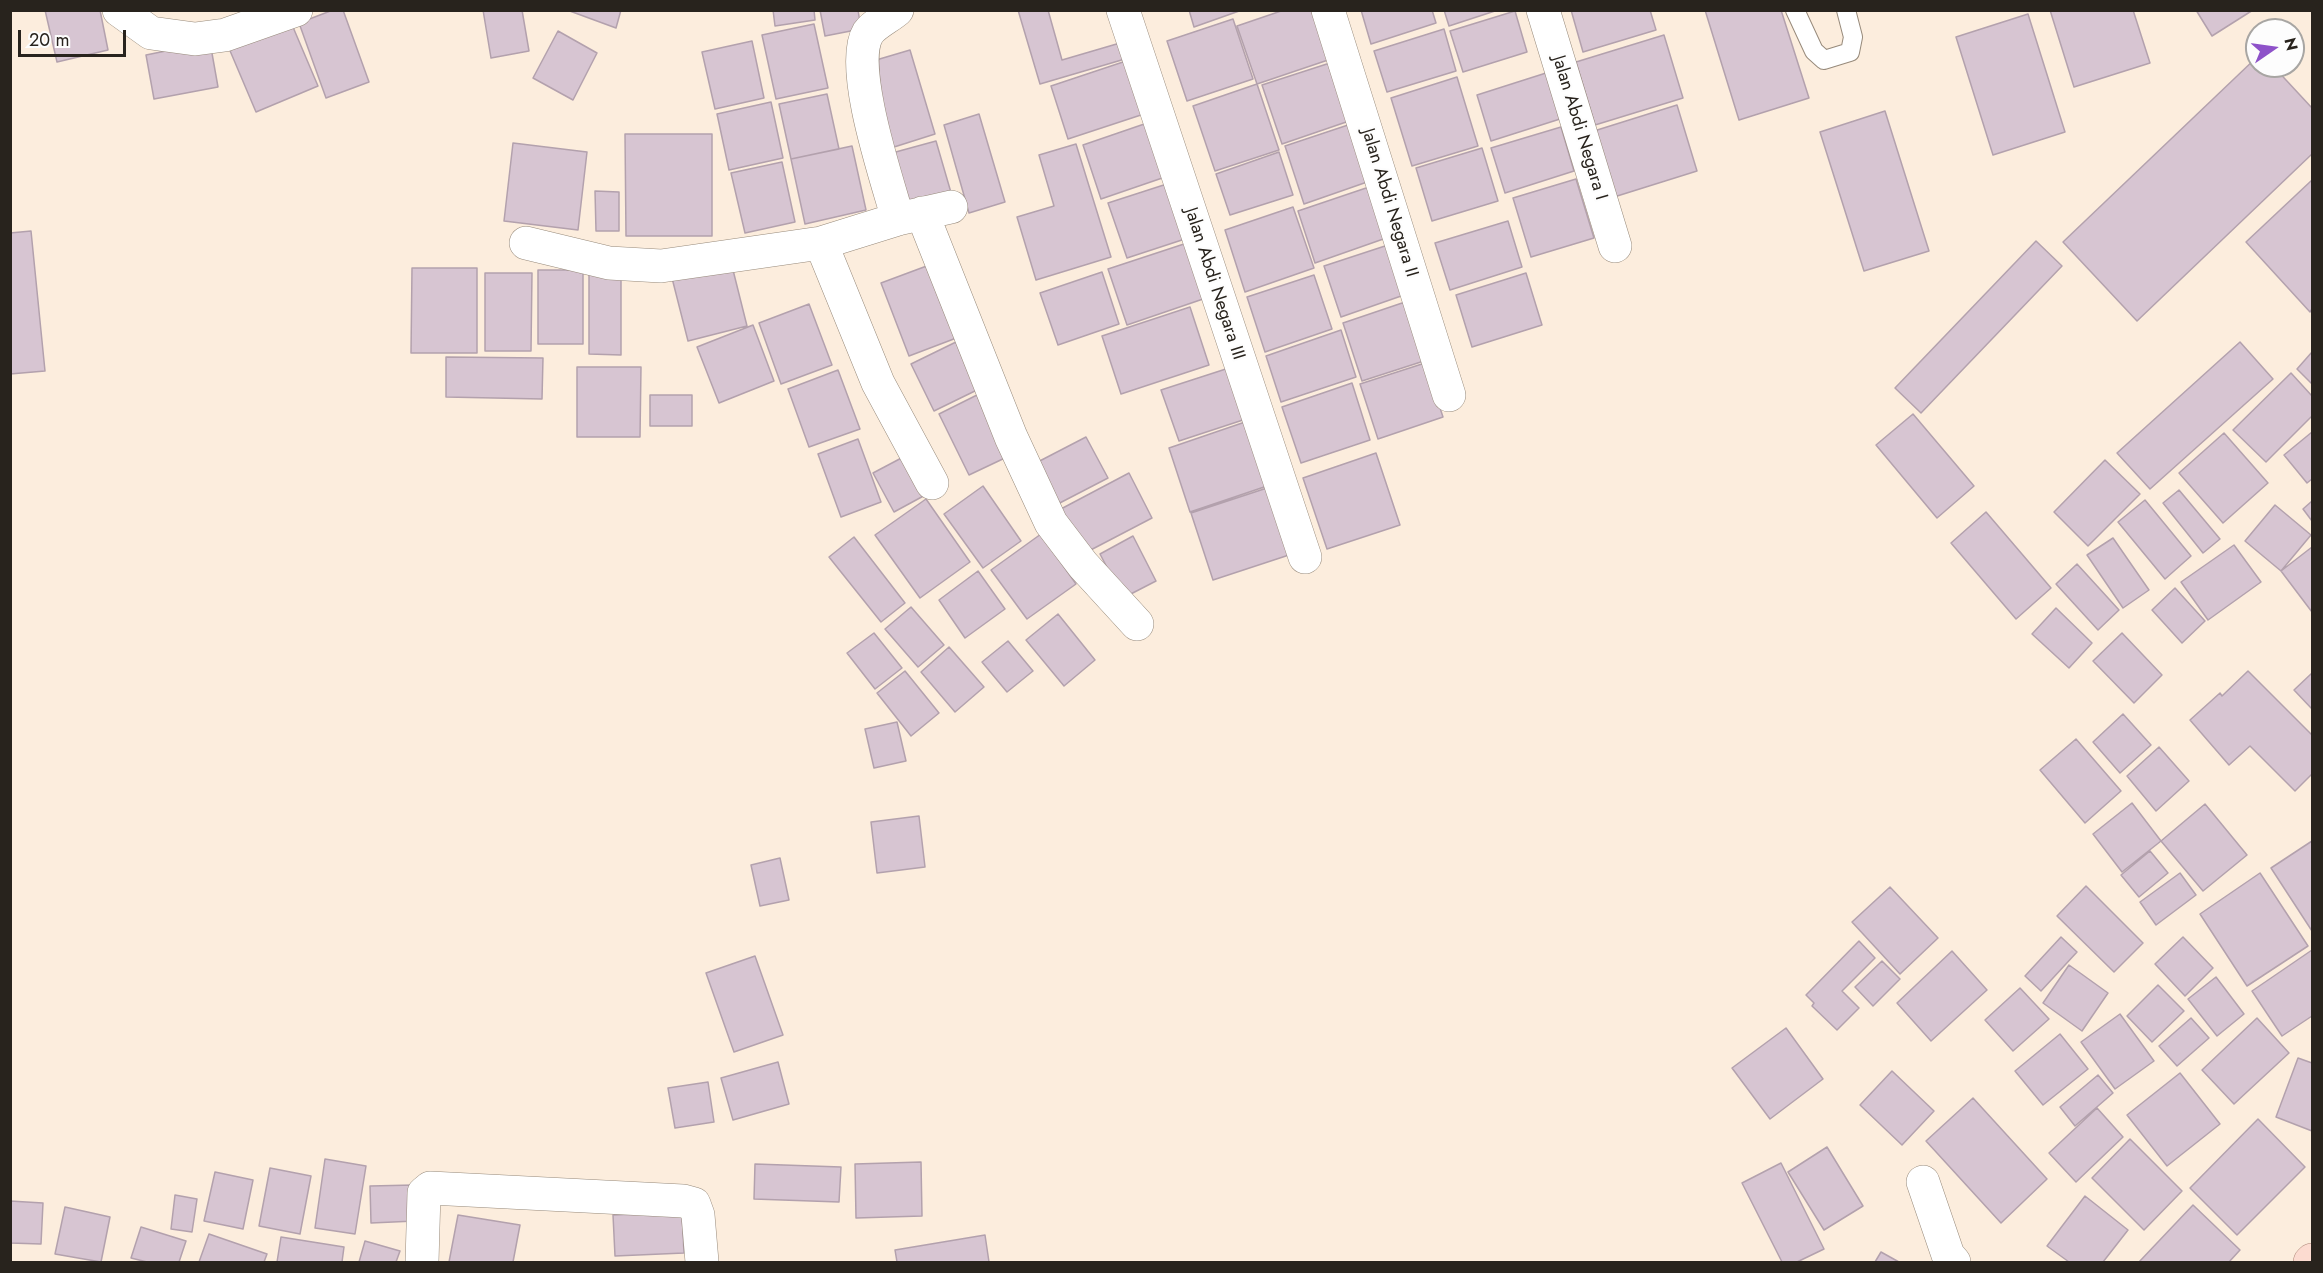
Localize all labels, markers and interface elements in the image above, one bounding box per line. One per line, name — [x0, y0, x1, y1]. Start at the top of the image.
scale bar — [21, 18, 129, 56]
north arrow — [2245, 18, 2305, 78]
text: 20 m — [29, 27, 69, 53]
text: N — [2278, 36, 2304, 53]
street label: Jalan Abdi Negara I — [1547, 53, 1611, 203]
street label: Jalan Abdi Negara II — [1356, 126, 1422, 280]
street label: Jalan Abdi Negara III — [1179, 205, 1249, 363]

